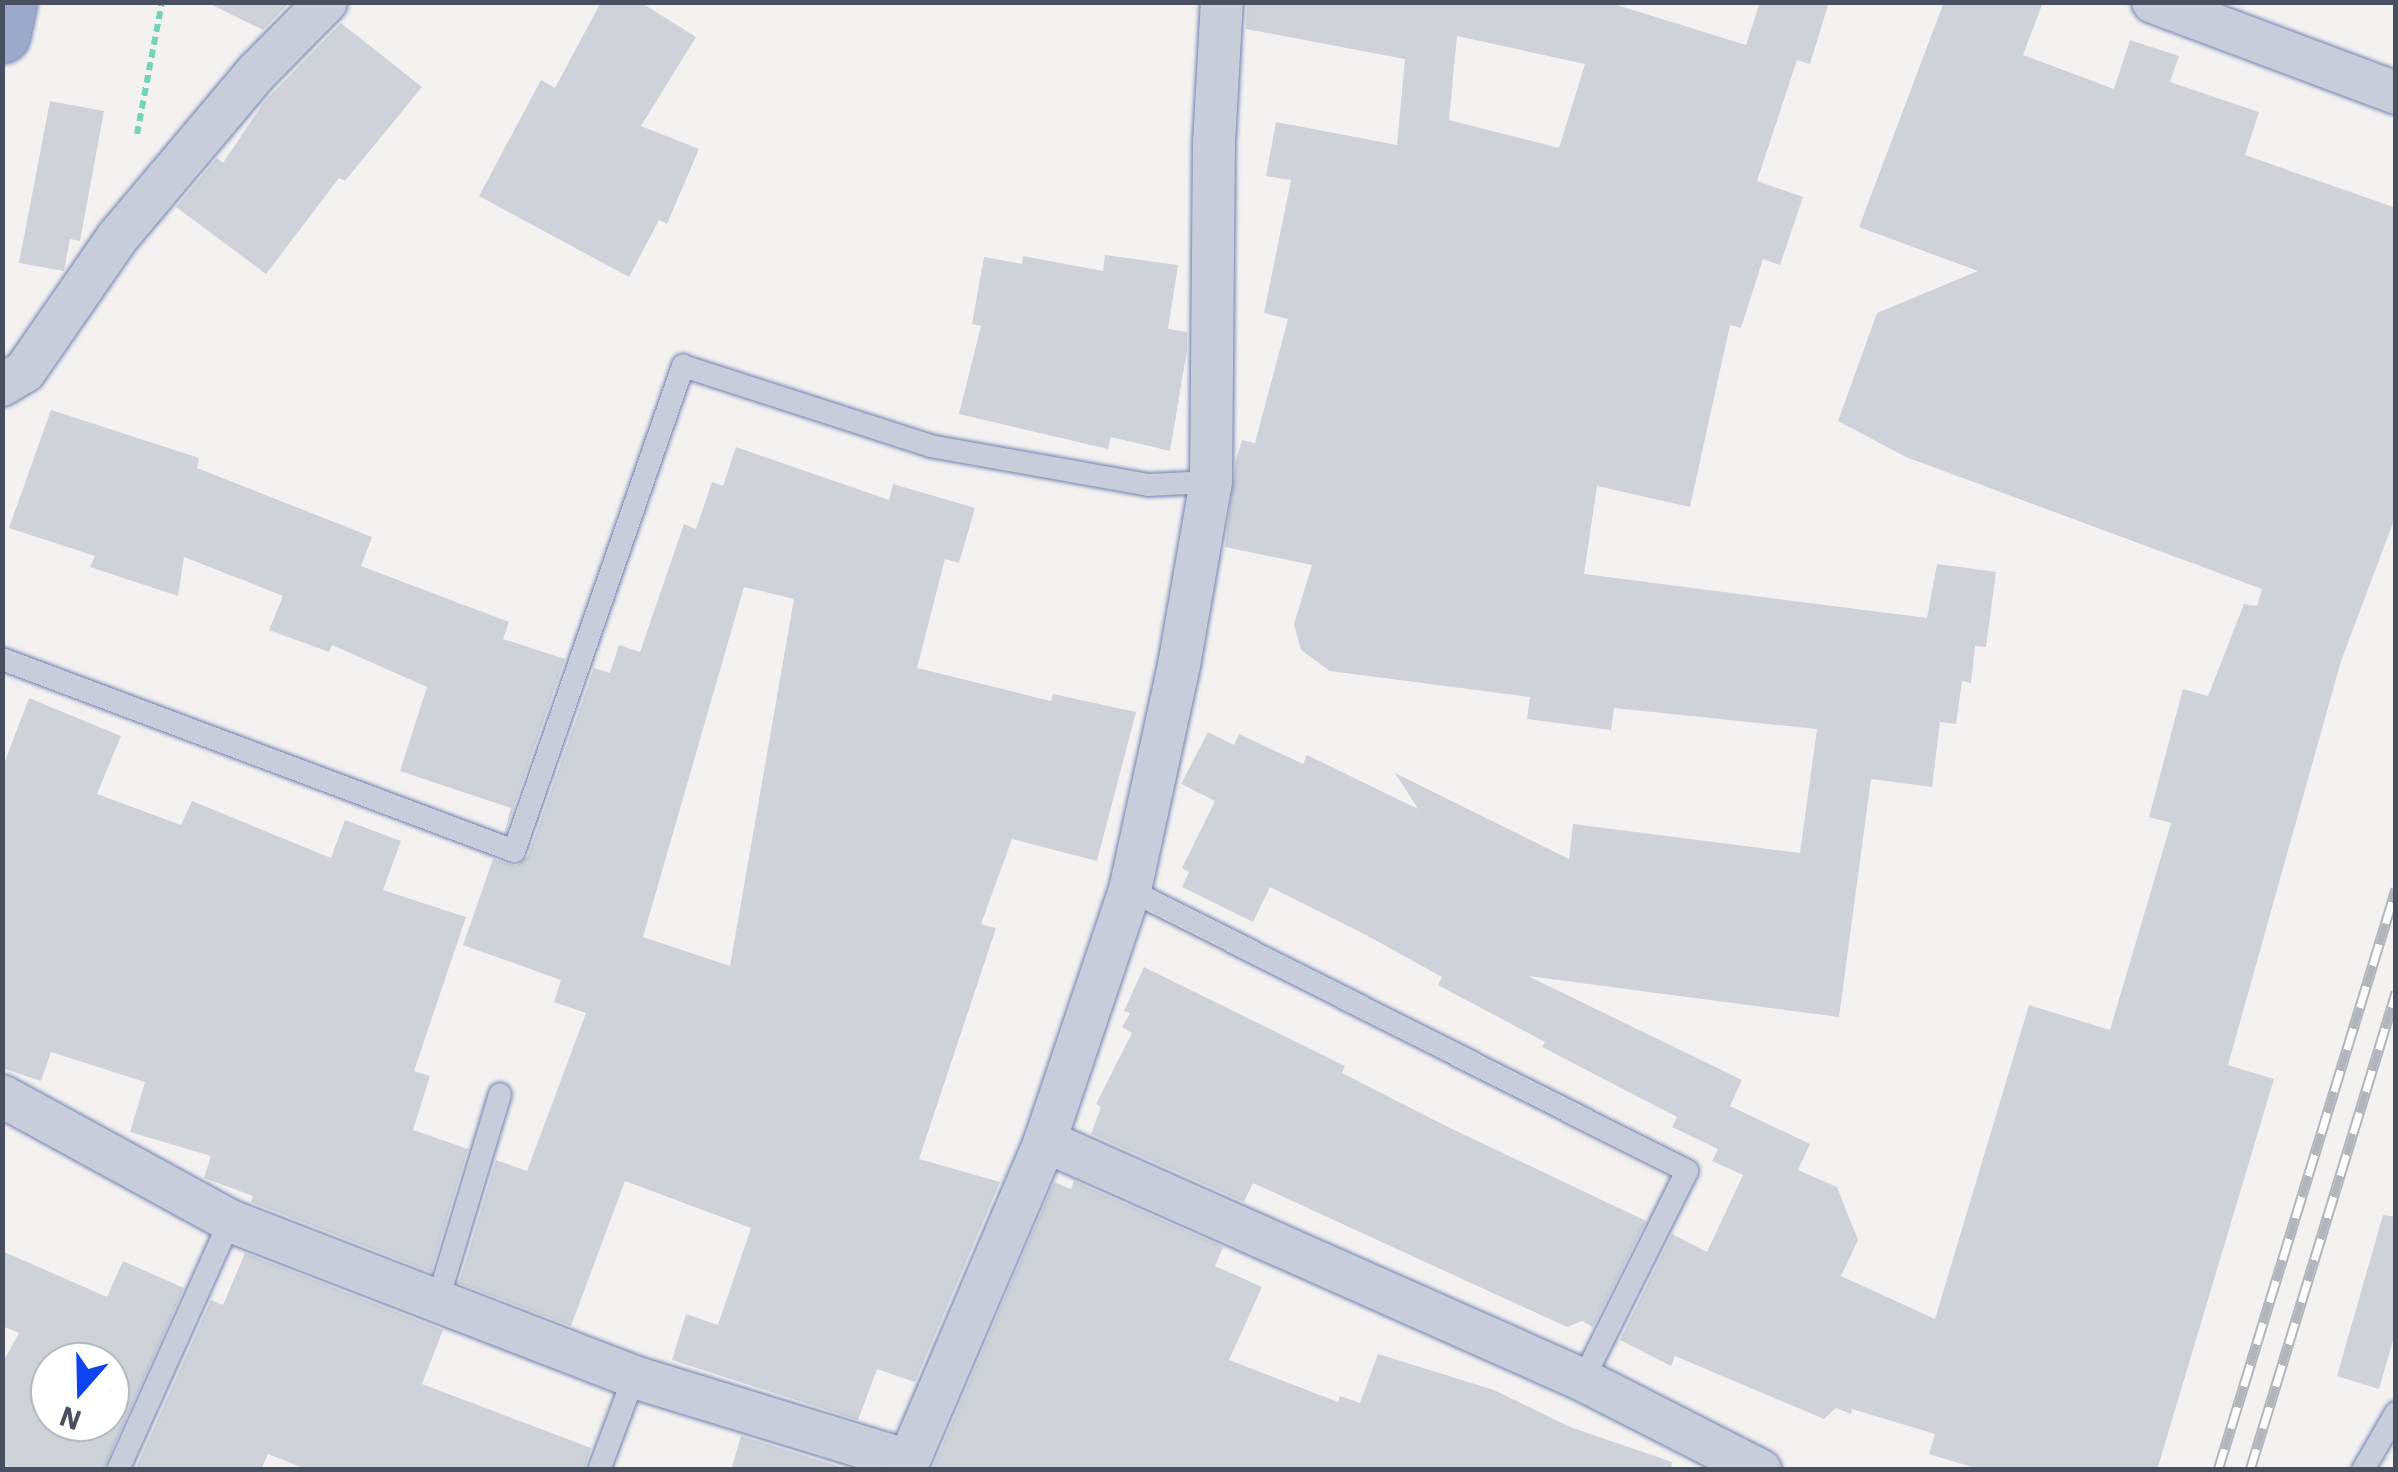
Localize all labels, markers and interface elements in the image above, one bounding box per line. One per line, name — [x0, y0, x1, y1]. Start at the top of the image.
north arrow — [30, 1342, 130, 1442]
text: N — [54, 1398, 86, 1440]

